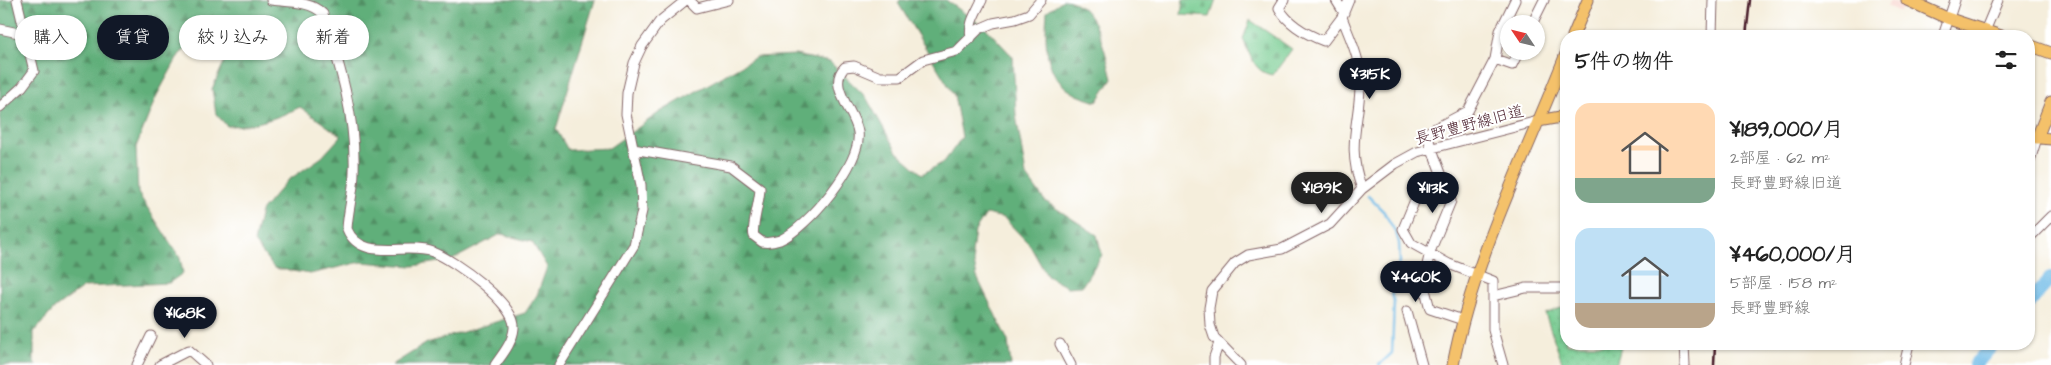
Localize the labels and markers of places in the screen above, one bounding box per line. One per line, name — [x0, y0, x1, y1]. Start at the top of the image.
pin: ¥315K — [1335, 58, 1405, 100]
pin: ¥189K — [1287, 172, 1357, 214]
pin: ¥113K — [1398, 172, 1468, 214]
pin: ¥460K — [1381, 260, 1451, 303]
pin: ¥168K — [150, 296, 220, 339]

